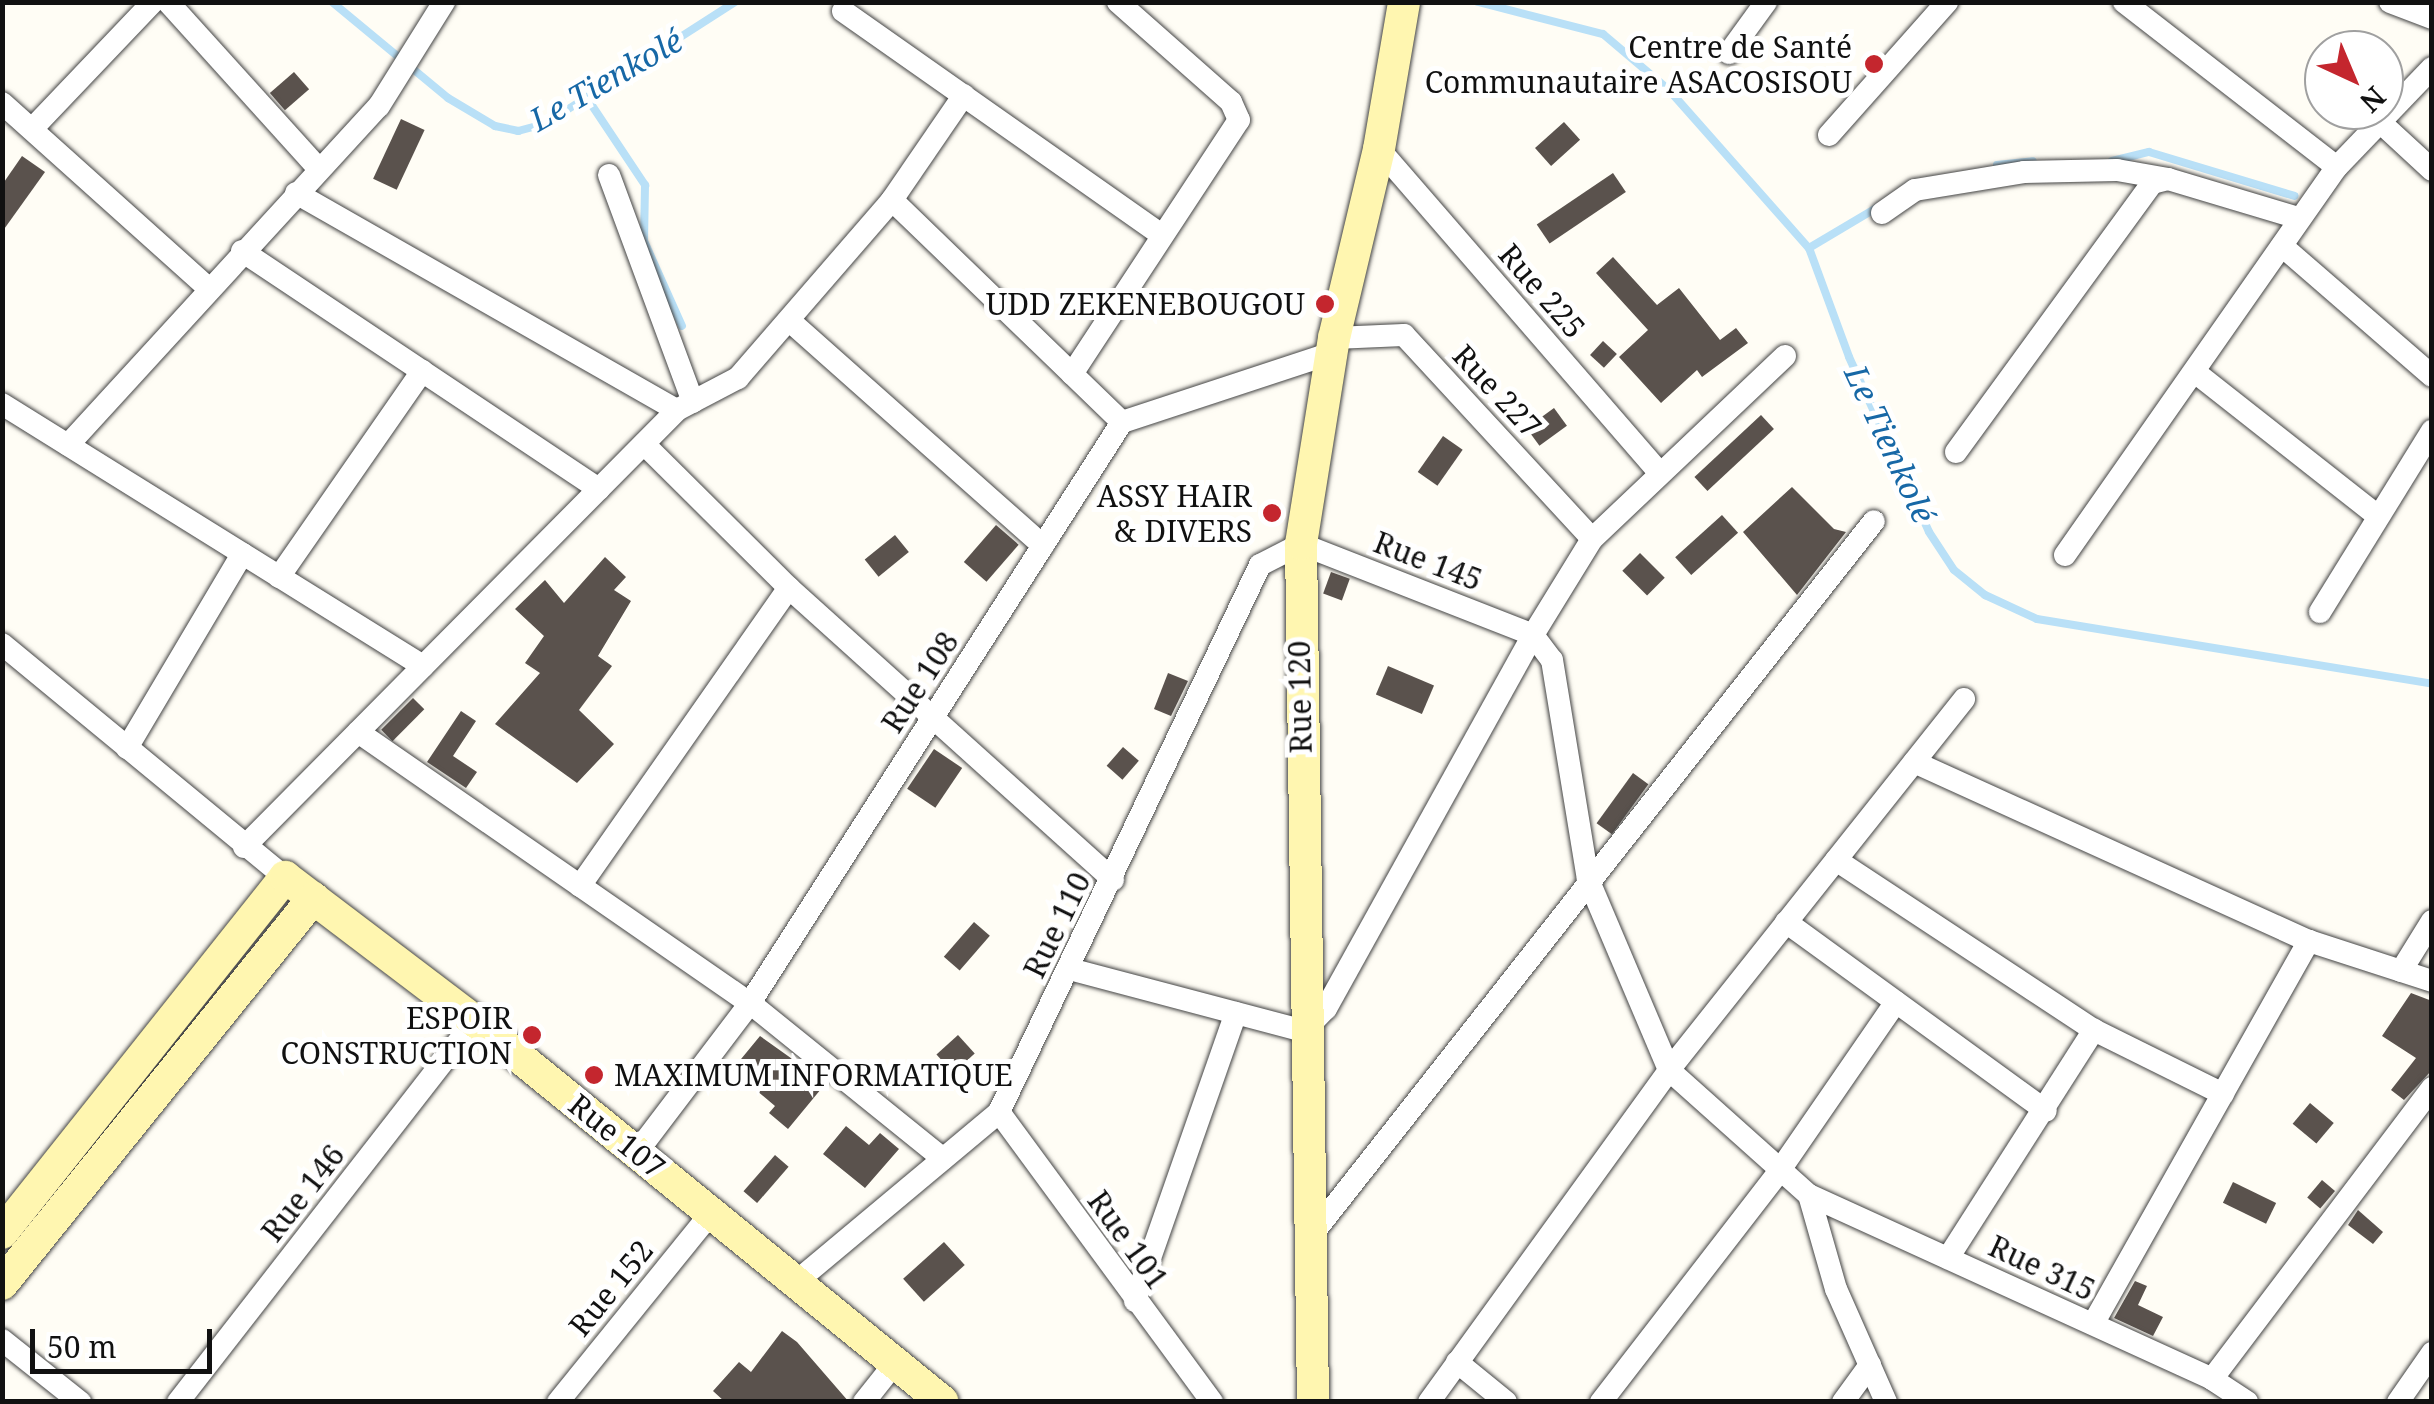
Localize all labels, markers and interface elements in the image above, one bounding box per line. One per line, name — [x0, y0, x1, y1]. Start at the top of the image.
water label: Le Tienkolé — [523, 21, 689, 139]
place label: Centre de Santé Communautaire ASACOSISOU — [1425, 29, 1852, 100]
north arrow — [2304, 30, 2404, 130]
marker: Centre de Santé Communautaire ASACOSISOU — [1861, 51, 1887, 77]
text: N — [2352, 79, 2395, 121]
street label: Rue 225 — [1491, 237, 1593, 345]
place label: UDD ZEKENEBOUGOU — [986, 286, 1305, 322]
marker: UDD ZEKENEBOUGOU — [1314, 293, 1336, 315]
street label: Rue 227 — [1445, 337, 1549, 445]
water label: Le Tienkolé — [1837, 359, 1943, 529]
place label: ASSY HAIR & DIVERS — [1097, 478, 1252, 548]
marker: ASSY HAIR & DIVERS — [1261, 502, 1283, 524]
street label: Rue 145 — [1369, 524, 1487, 598]
street label: Rue 108 — [874, 625, 966, 739]
street label: Rue 120 — [1281, 640, 1319, 754]
street label: Rue 110 — [1016, 866, 1098, 984]
place label: ESPOIR CONSTRUCTION — [280, 1000, 512, 1070]
marker: ESPOIR CONSTRUCTION — [521, 1024, 543, 1046]
place label: MAXIMUM INFORMATIQUE — [614, 1057, 1013, 1093]
marker: MAXIMUM INFORMATIQUE — [583, 1064, 605, 1086]
street label: Rue 107 — [562, 1086, 672, 1186]
street label: Rue 146 — [254, 1137, 352, 1249]
street label: Rue 101 — [1080, 1184, 1176, 1296]
street label: Rue 315 — [1983, 1228, 2101, 1308]
street label: Rue 152 — [561, 1233, 661, 1343]
scale bar — [35, 1309, 218, 1371]
text: 50 m — [47, 1326, 117, 1367]

